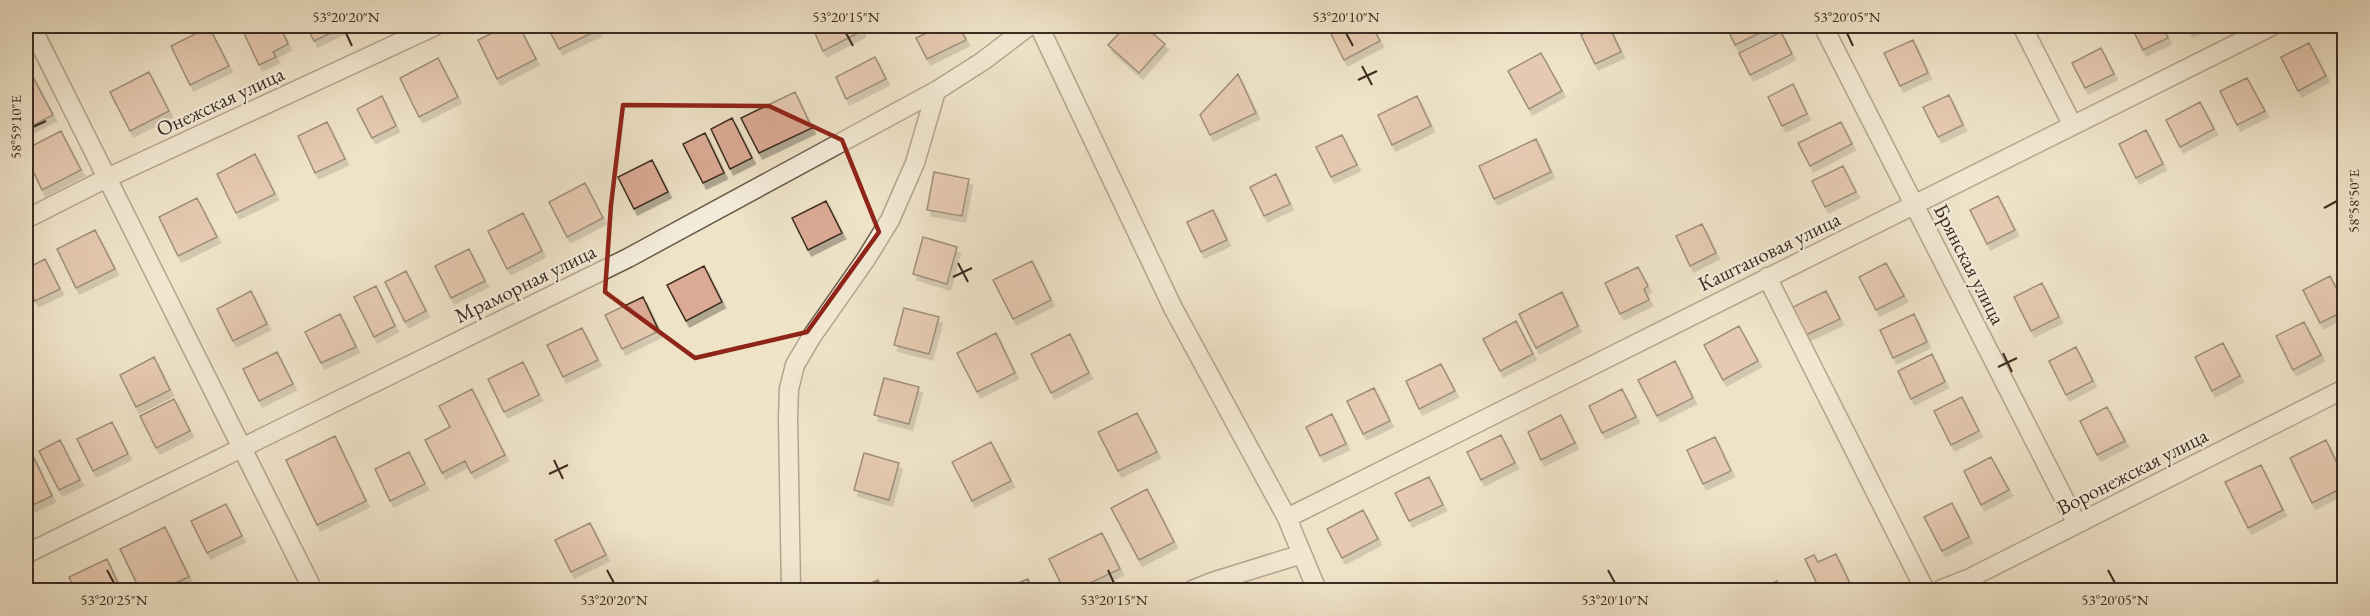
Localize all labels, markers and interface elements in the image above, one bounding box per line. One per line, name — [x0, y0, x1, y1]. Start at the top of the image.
text: 53°20'20"N — [312, 7, 380, 26]
text: 53°20'15"N — [812, 7, 880, 26]
text: 53°20'10"N — [1312, 7, 1380, 26]
text: 53°20'05"N — [1813, 7, 1881, 26]
street label: Онежская улица — [152, 59, 289, 142]
text: 58°59'10"E — [6, 94, 25, 159]
text: 58°58'50"E — [2344, 168, 2363, 233]
street label: Брянская улица — [1928, 199, 2012, 330]
street label: Каштановая улица — [1693, 205, 1845, 297]
street label: Мраморная улица — [450, 237, 601, 329]
street label: Воронежская улица — [2052, 421, 2213, 521]
text: 53°20'25"N — [80, 590, 148, 609]
text: 53°20'20"N — [580, 590, 648, 609]
text: 53°20'15"N — [1080, 590, 1148, 609]
text: 53°20'10"N — [1581, 590, 1649, 609]
text: 53°20'05"N — [2081, 590, 2149, 609]

